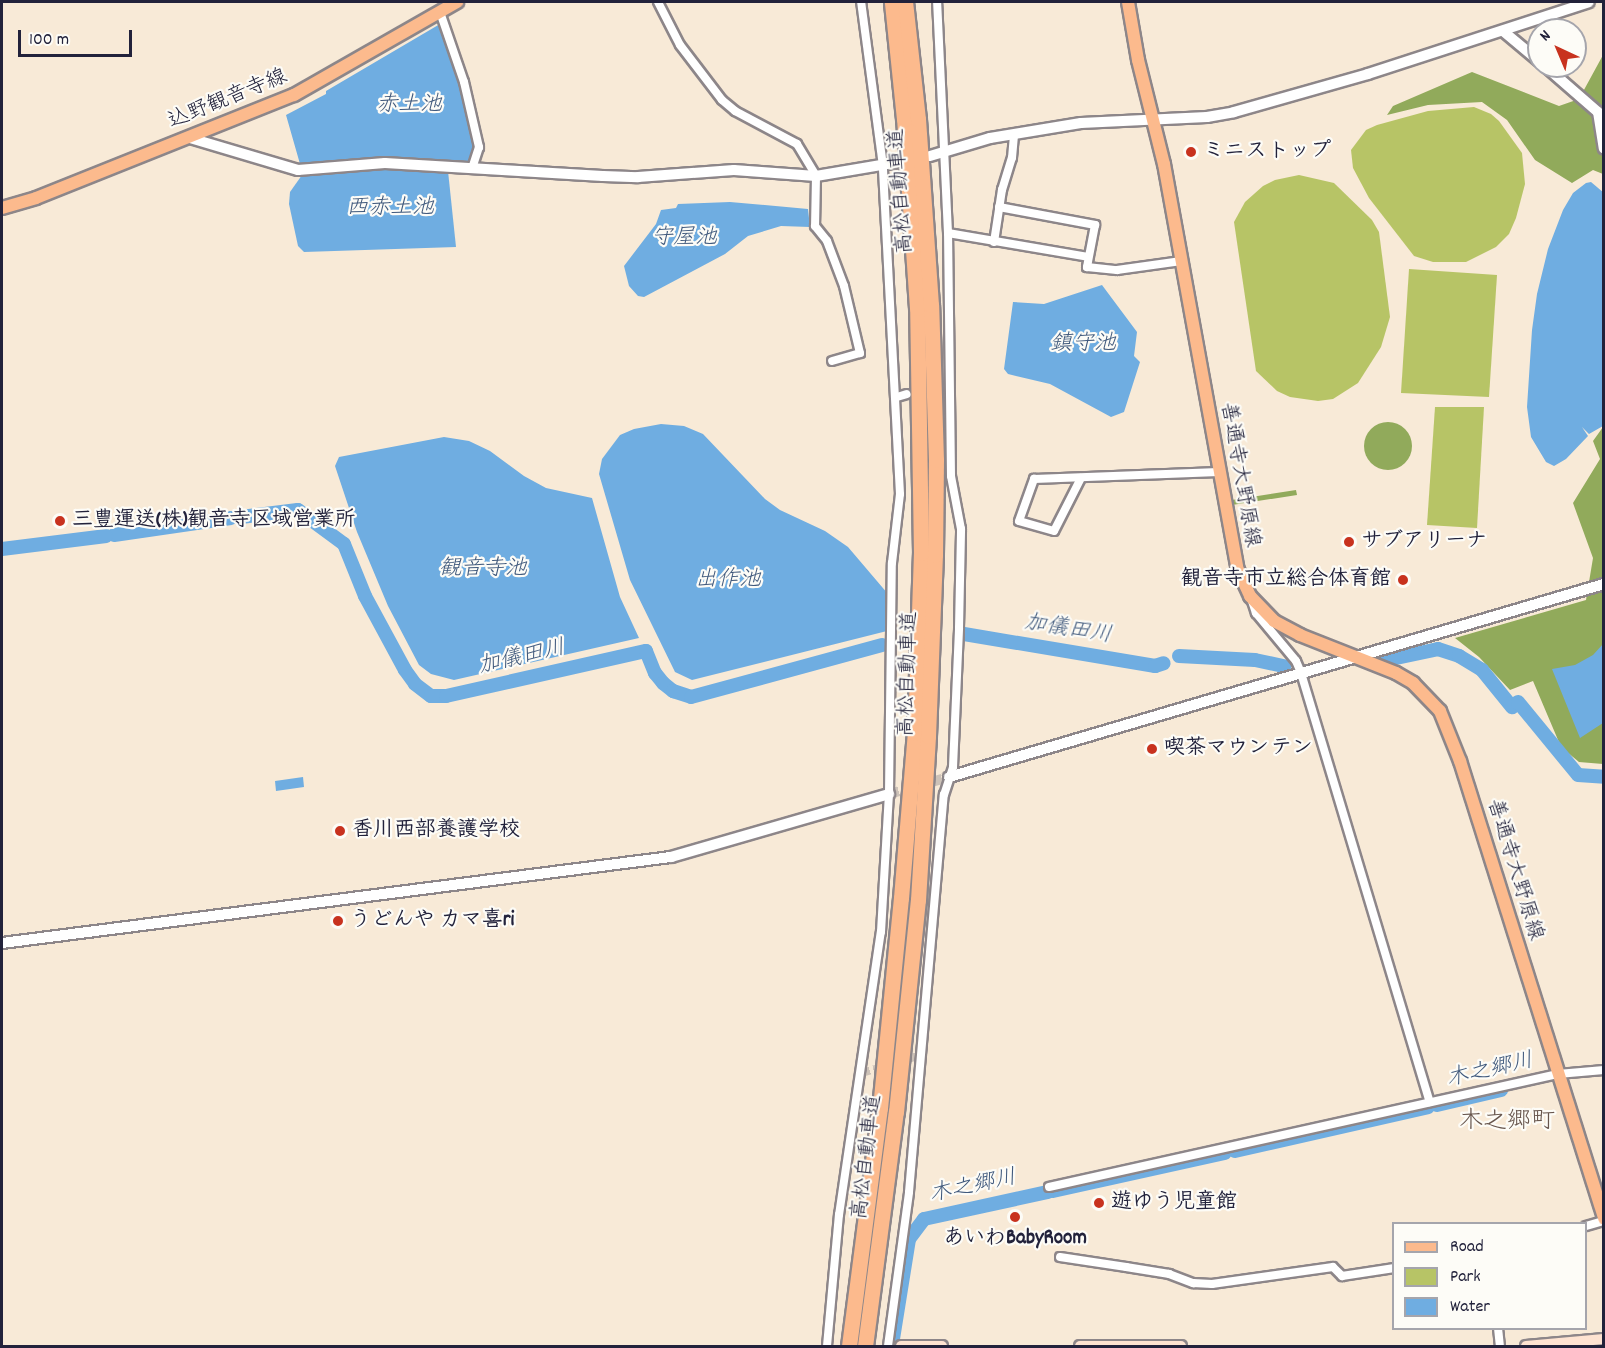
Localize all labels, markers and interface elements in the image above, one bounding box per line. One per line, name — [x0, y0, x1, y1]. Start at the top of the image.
scale bar — [21, 18, 135, 56]
north arrow — [1527, 18, 1587, 78]
text: N — [1535, 25, 1556, 47]
text: 100 m — [29, 28, 69, 53]
street label: 込野観音寺線 — [165, 65, 291, 135]
water label: 赤土池 — [376, 93, 442, 119]
street label: 高松自動車道 — [885, 127, 919, 255]
place label: ミニストップ — [1203, 139, 1329, 165]
marker: ミニストップ — [1184, 145, 1198, 159]
water label: 西赤土池 — [346, 196, 434, 222]
water label: 守屋池 — [651, 226, 717, 252]
water label: 鎮守池 — [1050, 332, 1116, 358]
street label: 善通寺大野原線 — [1214, 400, 1264, 550]
place label: 三豊運送(株)観音寺区域営業所 — [72, 508, 355, 534]
marker: 三豊運送(株)観音寺区域営業所 — [53, 514, 67, 528]
place label: サブアリーナ — [1361, 529, 1487, 555]
marker: サブアリーナ — [1342, 535, 1356, 549]
water label: 観音寺池 — [439, 557, 527, 583]
place label: 観音寺市立総合体育館 — [1181, 567, 1391, 593]
water label: 出作池 — [695, 568, 761, 594]
marker: 観音寺市立総合体育館 — [1396, 573, 1410, 587]
water label: 加儀田川 — [1022, 610, 1114, 650]
street label: 高松自動車道 — [894, 611, 924, 737]
water label: 加儀田川 — [476, 635, 568, 681]
place label: 喫茶マウンテン — [1164, 736, 1311, 762]
marker: 喫茶マウンテン — [1145, 742, 1159, 756]
street label: 善通寺大野原線 — [1480, 796, 1548, 944]
place label: 香川西部養護学校 — [352, 818, 520, 844]
marker: 香川西部養護学校 — [333, 824, 347, 838]
place label: うどんや カマ喜ri — [350, 908, 513, 934]
marker: うどんや カマ喜ri — [331, 914, 345, 928]
water label: 木之郷川 — [1444, 1048, 1536, 1094]
street label: 高松自動車道 — [848, 1093, 888, 1221]
district label: 木之郷町 — [1459, 1109, 1555, 1137]
water label: 木之郷川 — [927, 1165, 1019, 1209]
place label: 遊ゆう児童館 — [1111, 1190, 1237, 1216]
marker: 遊ゆう児童館 — [1092, 1196, 1106, 1210]
marker: あいわBabyRoom — [1008, 1210, 1022, 1224]
legend — [1392, 1222, 1587, 1330]
place label: あいわBabyRoom — [943, 1226, 1087, 1252]
text: Road — [1450, 1235, 1484, 1260]
text: Park — [1450, 1265, 1481, 1290]
text: Water — [1450, 1295, 1490, 1320]

